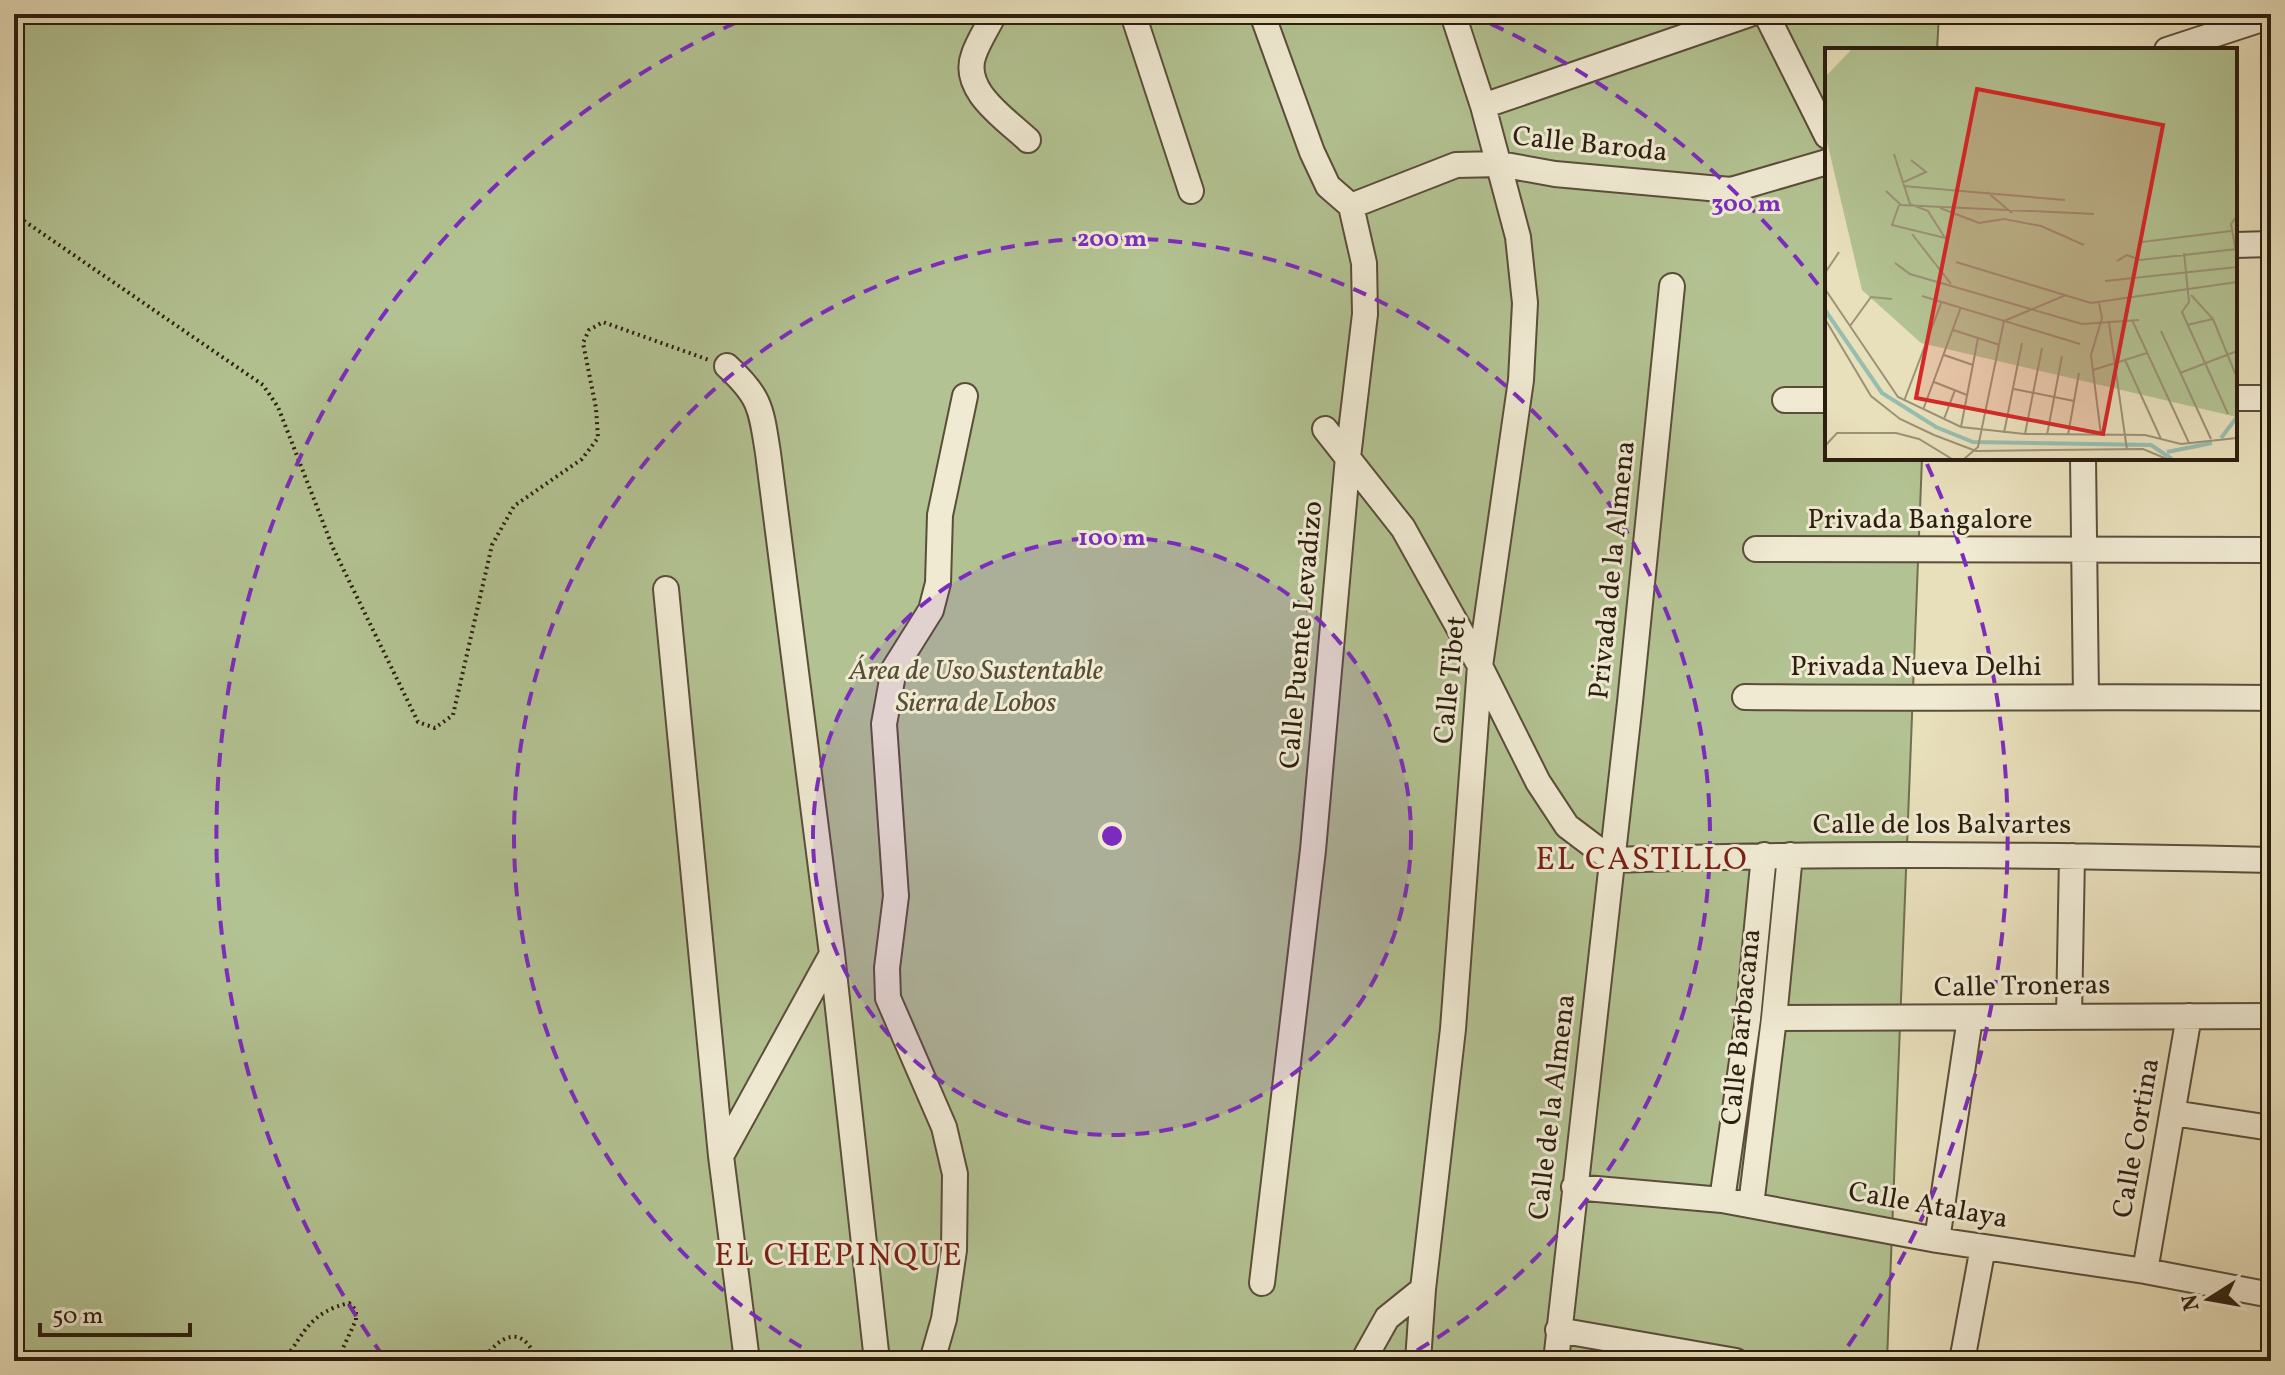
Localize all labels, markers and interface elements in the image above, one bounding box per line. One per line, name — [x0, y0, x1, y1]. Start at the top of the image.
inset map — [1825, 48, 2237, 460]
street label: Calle Baroda — [1511, 117, 1669, 173]
text: 300 m — [1711, 188, 1781, 222]
text: 200 m — [1077, 223, 1147, 257]
street label: Privada de la Almena — [1580, 439, 1646, 701]
street label: Calle Puente Levadizo — [1271, 499, 1333, 771]
street label: Privada Bangalore — [1807, 501, 2033, 540]
text: 100 m — [1078, 522, 1146, 556]
street label: Calle Tibet — [1425, 614, 1477, 746]
street label: Privada Nueva Delhi — [1790, 648, 2042, 687]
park label: Área de Uso Sustentable Sierra de Lobos — [848, 652, 1103, 723]
street label: Calle de los Balvartes — [1813, 806, 2071, 845]
centre of rings — [1098, 822, 1126, 850]
district label: EL CASTILLO — [1535, 839, 1749, 883]
street label: Calle Barbacana — [1712, 927, 1772, 1127]
street label: Calle Troneras — [1933, 966, 2111, 1008]
street label: Calle de la Almena — [1520, 992, 1586, 1222]
street label: Calle Cortina — [2104, 1055, 2170, 1221]
street label: Calle Atalaya — [1845, 1173, 2011, 1239]
district label: EL CHEPINQUE — [714, 1235, 964, 1279]
north arrow — [2169, 1259, 2249, 1339]
scale bar — [40, 1287, 190, 1337]
text: N — [2175, 1292, 2209, 1313]
text: 50 m — [52, 1300, 104, 1334]

